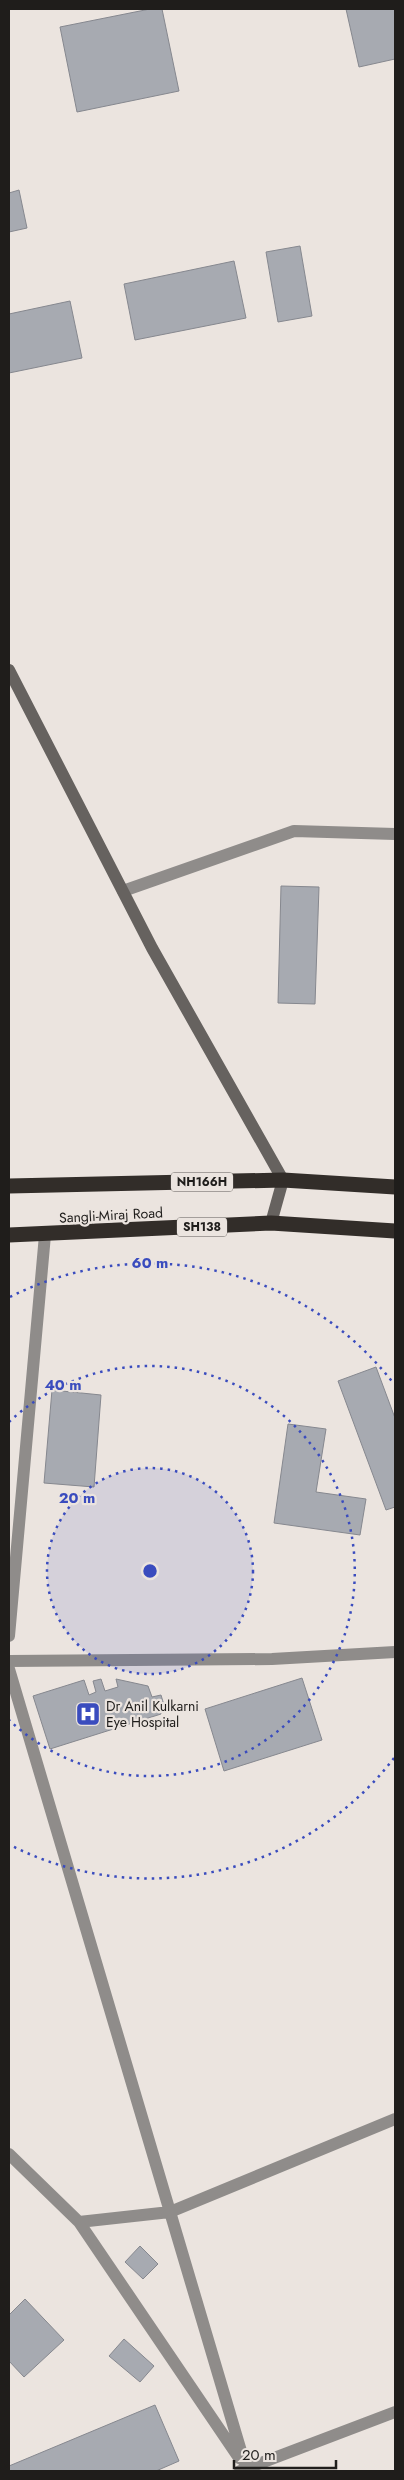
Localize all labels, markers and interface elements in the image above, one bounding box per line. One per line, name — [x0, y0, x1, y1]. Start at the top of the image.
road number: NH166H — [171, 1172, 233, 1192]
street label: Sangli-Miraj Road — [59, 1202, 163, 1228]
road number: SH138 — [177, 1218, 227, 1236]
text: 60 m — [132, 1252, 168, 1274]
text: 40 m — [44, 1374, 82, 1396]
text: 20 m — [59, 1487, 95, 1509]
centre of rings — [141, 1562, 159, 1580]
place label: Dr Anil Kulkarni Eye Hospital — [106, 1696, 199, 1732]
hospital icon: Dr Anil Kulkarni Eye Hospital — [75, 1701, 101, 1727]
scale bar — [234, 2438, 336, 2470]
text: 20 m — [242, 2444, 276, 2466]

